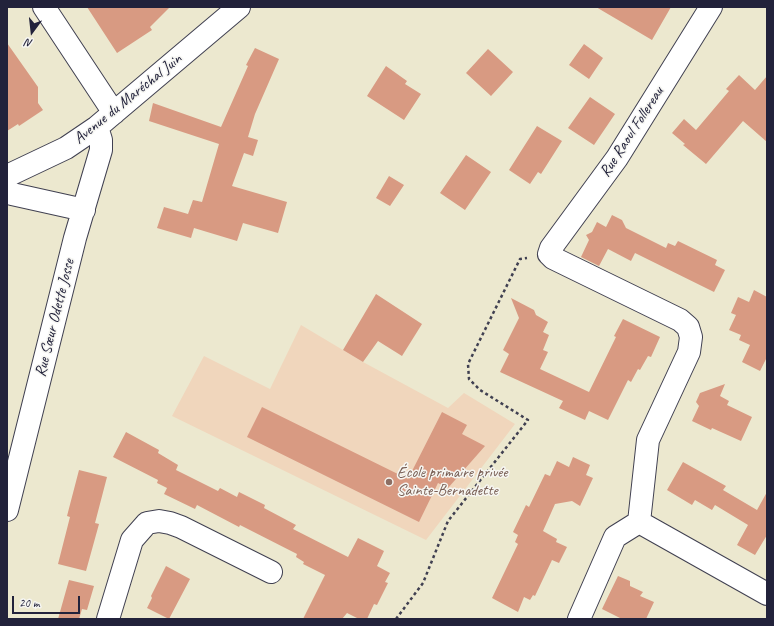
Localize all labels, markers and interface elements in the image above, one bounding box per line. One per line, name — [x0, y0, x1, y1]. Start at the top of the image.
north arrow — [12, 12, 52, 52]
text: N — [24, 36, 34, 51]
street label: Avenue du Maréchal Juin — [70, 50, 186, 148]
street label: Rue Raoul Follereau — [596, 83, 668, 181]
street label: Rue Sœur Odette Josse — [31, 257, 79, 379]
place label: École primaire privée Sainte-Bernadette — [397, 463, 507, 501]
marker: École primaire privée Sainte-Bernadette — [384, 477, 394, 487]
scale bar — [14, 588, 82, 614]
text: 20 m — [19, 595, 39, 611]

